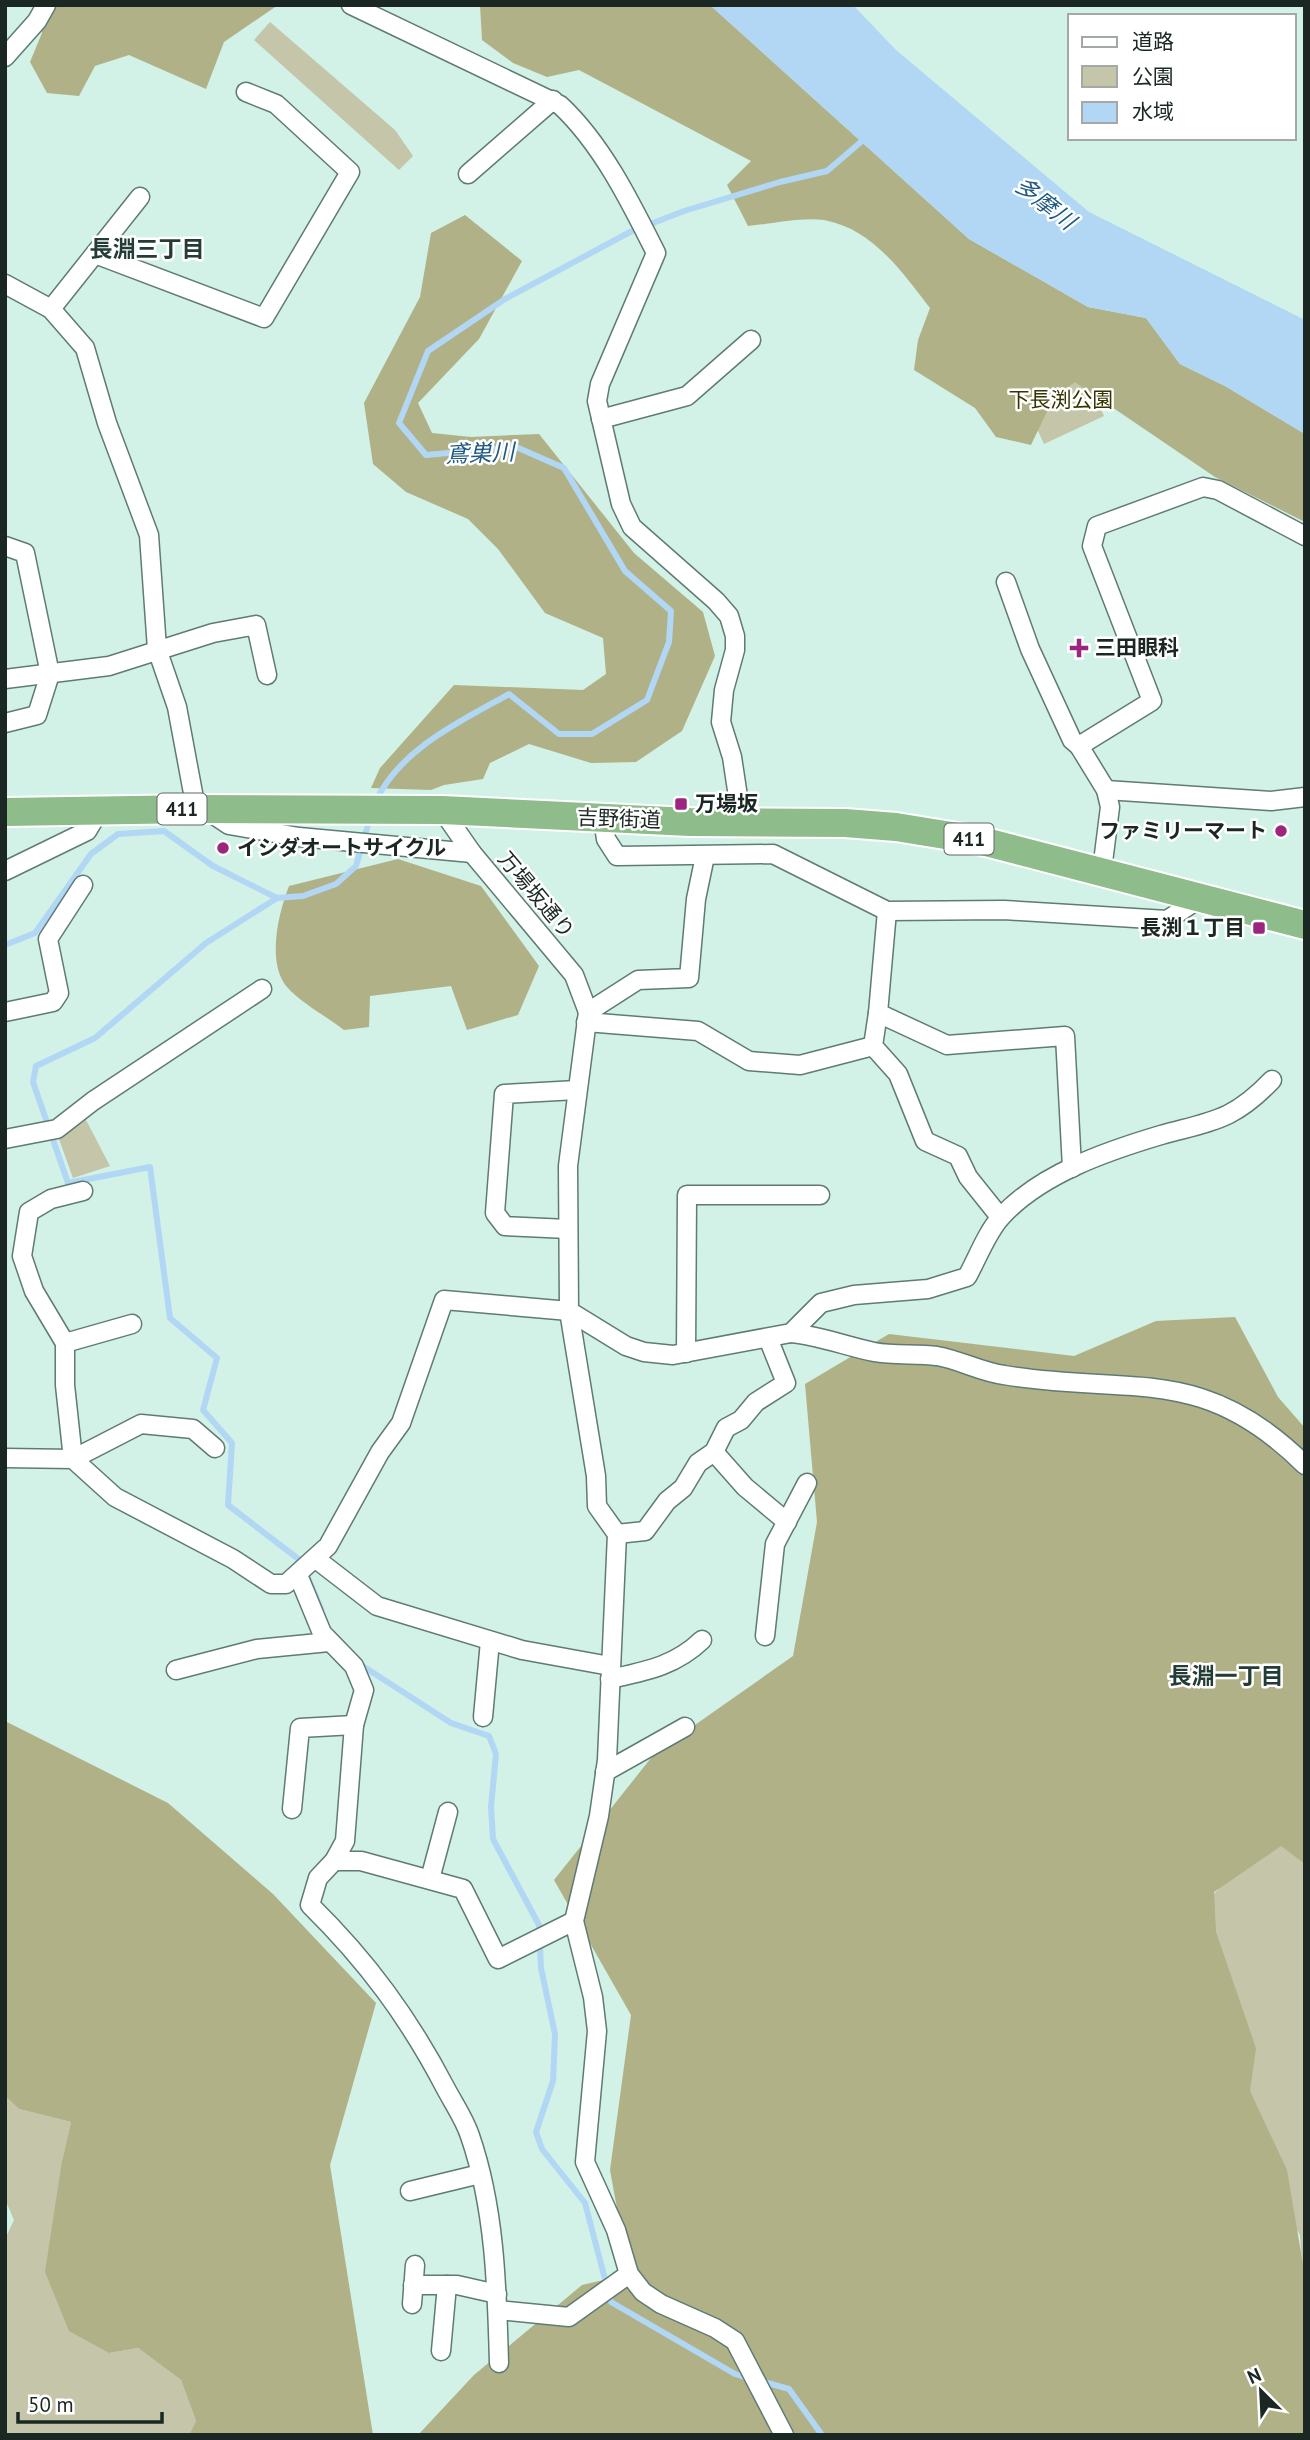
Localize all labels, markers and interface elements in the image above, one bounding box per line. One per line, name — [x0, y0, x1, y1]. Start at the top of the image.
legend — [1068, 14, 1296, 140]
text: 道路 — [1132, 28, 1174, 55]
text: 公園 — [1132, 63, 1174, 90]
text: 水域 — [1132, 98, 1174, 125]
water label: 多摩川 — [1009, 170, 1084, 237]
district label: 長淵三丁目 — [90, 234, 205, 263]
park label: 下長渕公園 — [1009, 386, 1114, 413]
water label: 鳶巣川 — [445, 437, 518, 468]
place label: 三田眼科 — [1095, 634, 1179, 661]
marker: 三田眼科 — [1069, 638, 1089, 658]
place label: 万場坂 — [695, 790, 758, 817]
road number: 411 — [158, 794, 206, 824]
marker: 万場坂 — [673, 796, 689, 812]
street label: 吉野街道 — [577, 804, 661, 833]
place label: ファミリーマート — [1099, 817, 1267, 844]
marker: ファミリーマート — [1273, 823, 1289, 839]
road number: 411 — [944, 824, 993, 854]
place label: イシダオートサイクル — [237, 834, 446, 861]
marker: イシダオートサイクル — [215, 840, 231, 856]
street label: 万場坂通り — [492, 846, 580, 944]
place label: 長渕１丁目 — [1140, 914, 1245, 941]
marker: 長渕１丁目 — [1251, 920, 1267, 936]
district label: 長淵一丁目 — [1169, 1661, 1284, 1690]
north arrow — [1226, 2356, 1296, 2426]
text: N — [1244, 2362, 1265, 2389]
scale bar — [18, 2380, 161, 2424]
text: 50 m — [28, 2391, 74, 2418]

